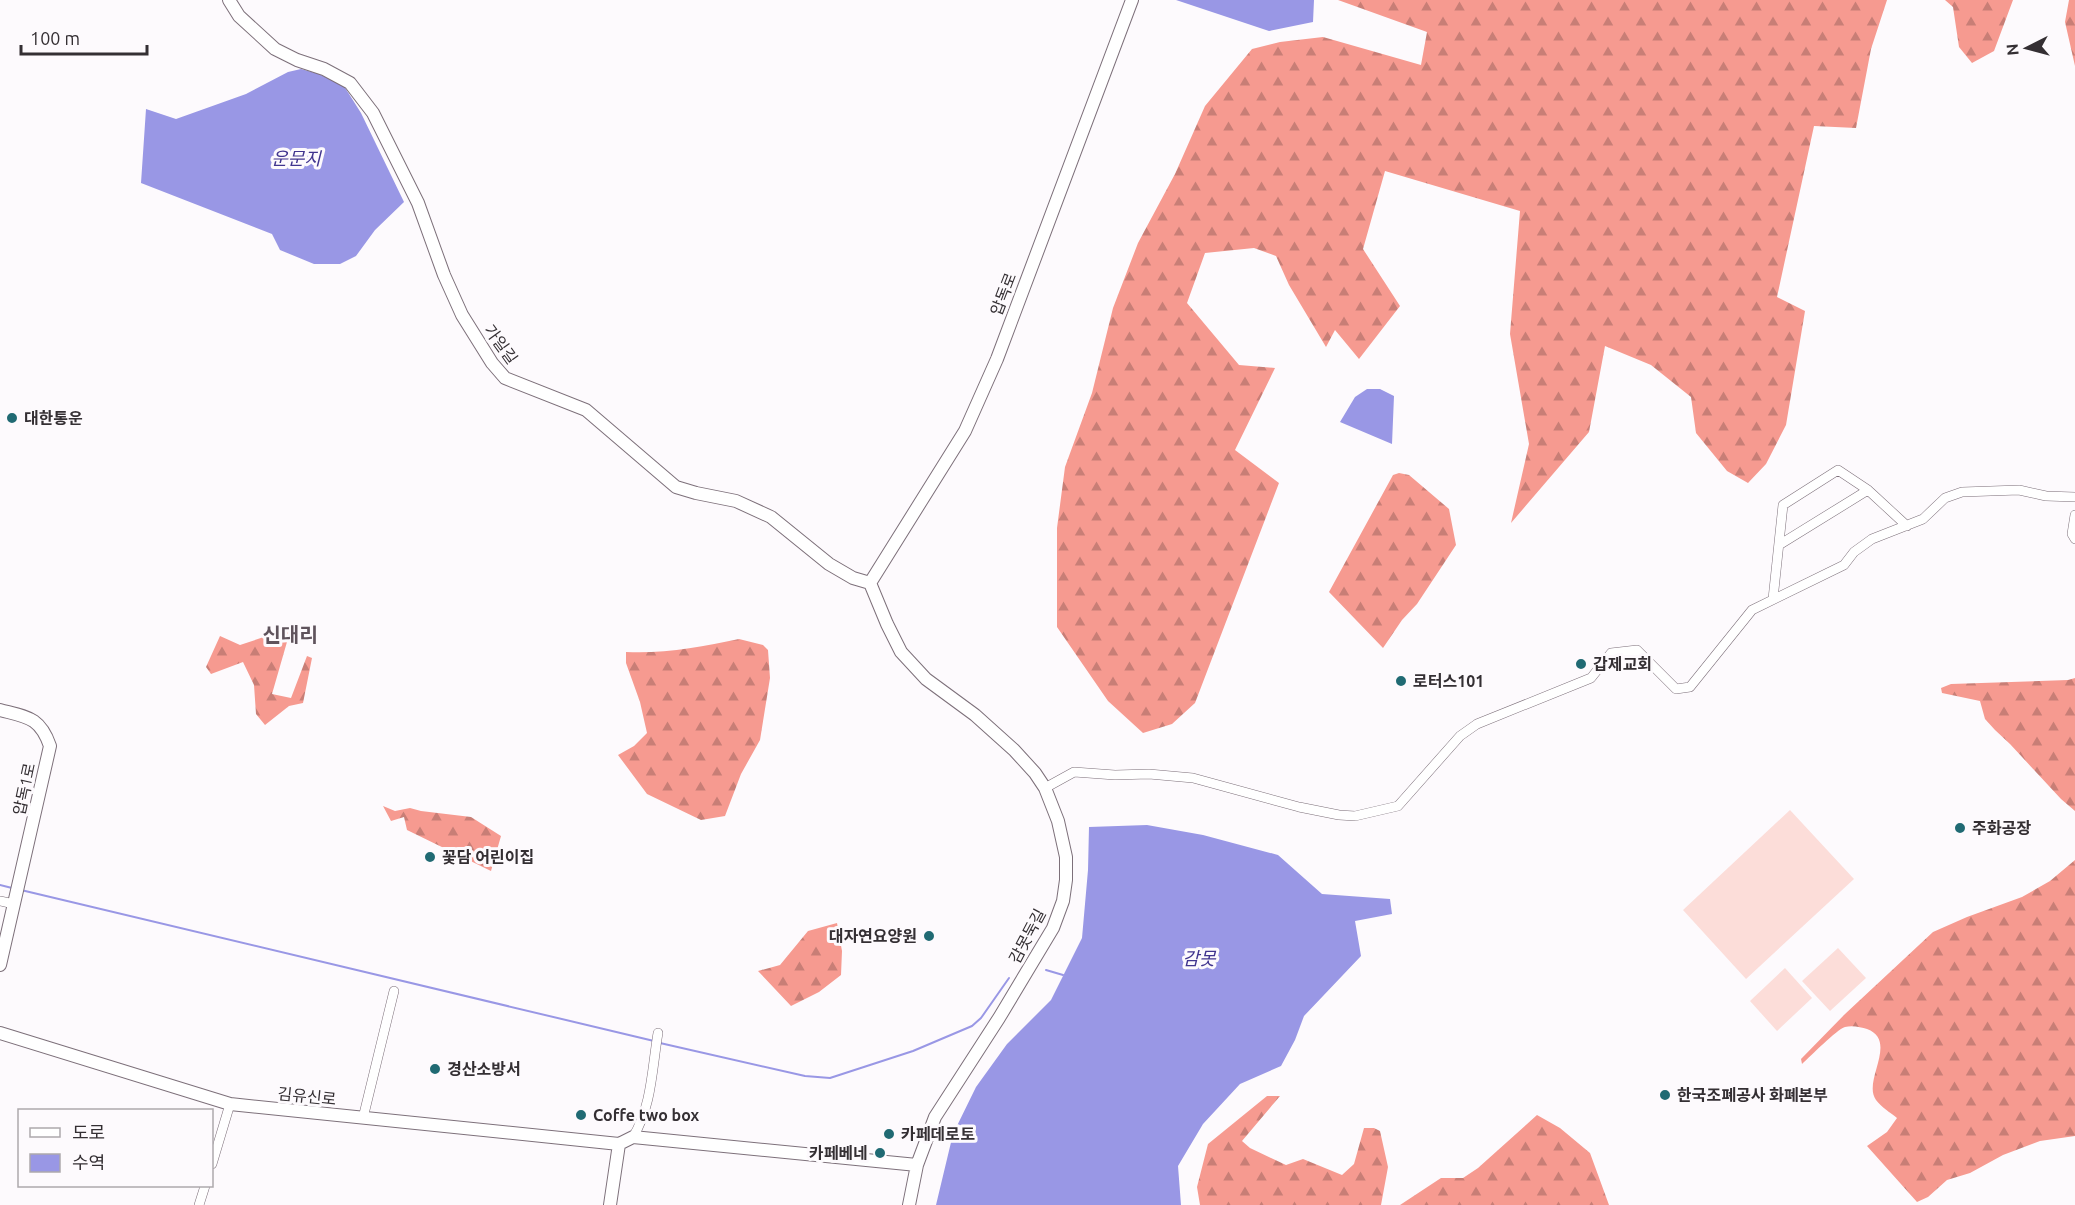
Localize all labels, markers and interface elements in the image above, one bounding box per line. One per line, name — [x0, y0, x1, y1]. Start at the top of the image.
scale bar — [21, 18, 147, 56]
north arrow — [1997, 18, 2057, 78]
text: 100 m — [30, 28, 80, 48]
text: N — [2003, 43, 2022, 56]
water label: 운문지 — [271, 148, 322, 168]
street label: 압독로 — [987, 270, 1019, 318]
street label: 가일길 — [481, 321, 521, 367]
place label: 대한통운 — [24, 409, 83, 427]
marker: 대한통운 — [5, 411, 19, 425]
district label: 신대리 — [262, 623, 318, 646]
place label: 갑제교회 — [1593, 655, 1652, 673]
marker: 갑제교회 — [1574, 657, 1588, 671]
place label: 로터스101 — [1413, 672, 1484, 690]
marker: 로터스101 — [1394, 674, 1408, 688]
street label: 압독1로 — [10, 761, 38, 817]
place label: 주화공장 — [1972, 819, 2031, 837]
marker: 주화공장 — [1953, 821, 1967, 835]
place label: 꽃담 어린이집 — [442, 848, 534, 866]
marker: 꽃담 어린이집 — [423, 850, 437, 864]
street label: 감못둑길 — [1005, 906, 1049, 966]
place label: 대자연요양원 — [829, 927, 917, 945]
marker: 대자연요양원 — [922, 929, 936, 943]
water label: 감못 — [1182, 948, 1217, 968]
place label: 경산소방서 — [447, 1060, 521, 1078]
marker: 경산소방서 — [428, 1062, 442, 1076]
street label: 김유신로 — [277, 1084, 337, 1108]
place label: 한국조폐공사 화폐본부 — [1677, 1086, 1828, 1104]
marker: 한국조폐공사 화폐본부 — [1658, 1088, 1672, 1102]
place label: Coffe two box — [593, 1106, 700, 1124]
marker: Coffe two box — [574, 1108, 588, 1122]
legend — [18, 1109, 213, 1187]
text: 도로 — [72, 1122, 105, 1142]
place label: 카페데로토 — [901, 1125, 975, 1143]
marker: 카페데로토 — [882, 1127, 896, 1141]
place label: 카페베네 — [809, 1144, 868, 1162]
marker: 카페베네 — [873, 1146, 887, 1160]
text: 수역 — [72, 1152, 105, 1172]

